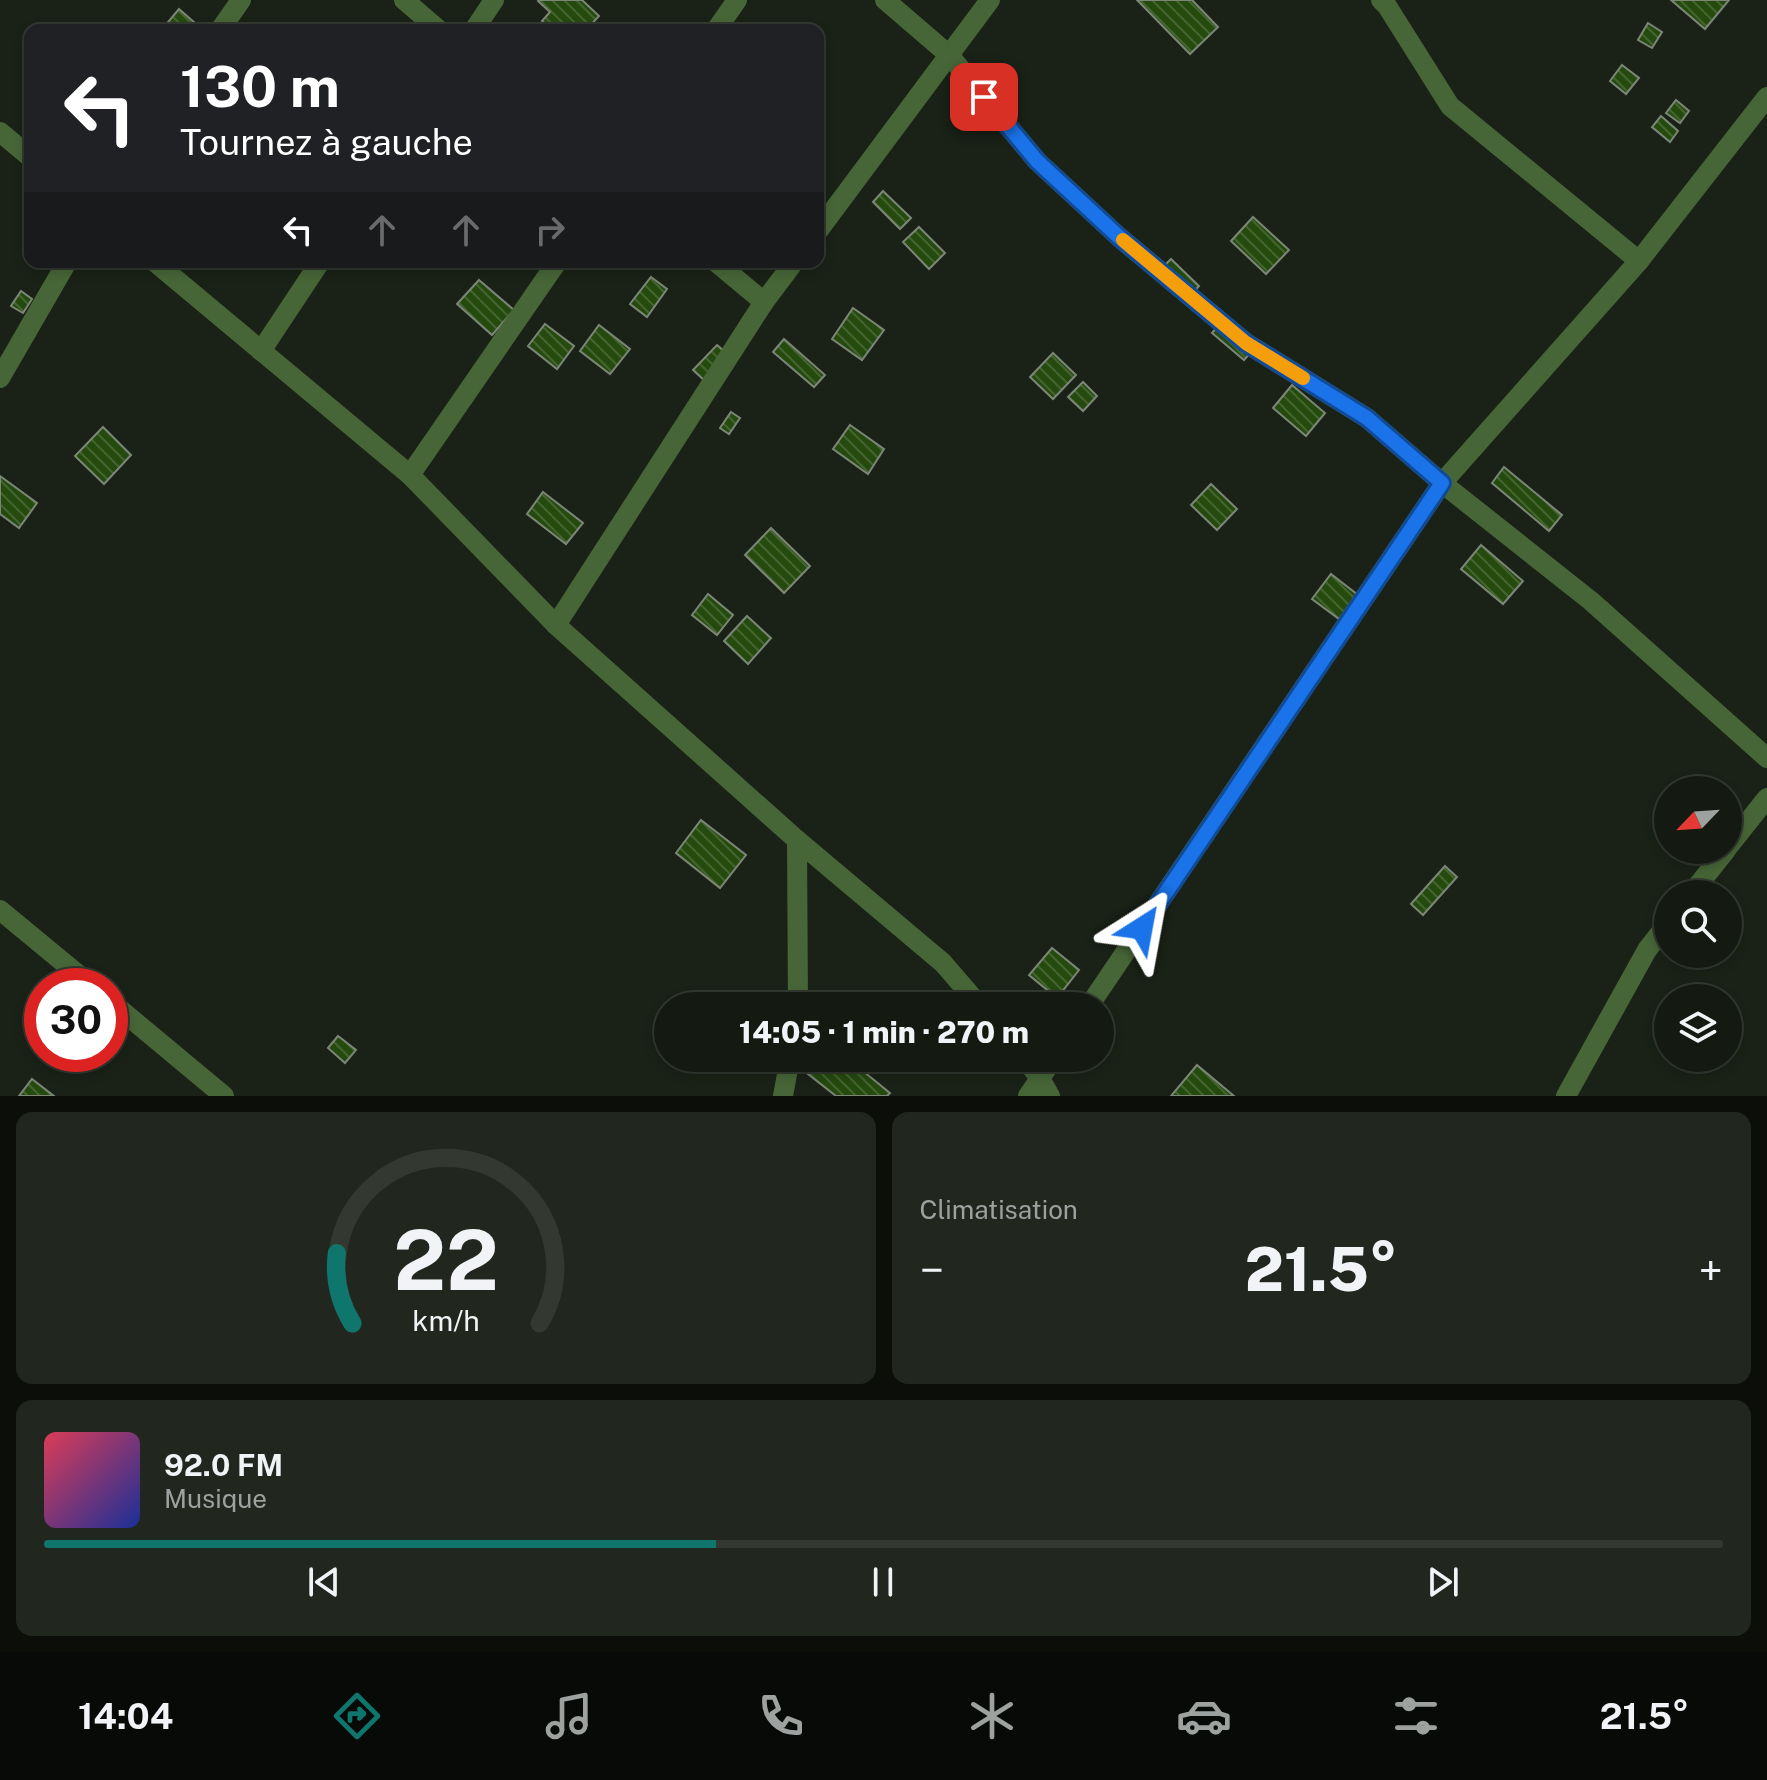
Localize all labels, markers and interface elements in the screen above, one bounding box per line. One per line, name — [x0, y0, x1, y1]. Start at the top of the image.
text: 130 m — [180, 54, 340, 120]
icon: left — [48, 56, 152, 160]
pin — [950, 63, 1018, 131]
icon: arrive — [962, 75, 1006, 119]
text: Tournez à gauche — [180, 121, 473, 163]
icon: left — [276, 208, 320, 252]
icon: ahead — [360, 208, 404, 252]
icon: ahead — [444, 208, 488, 252]
icon: right — [528, 208, 572, 252]
north arrow — [1654, 776, 1742, 864]
map controls — [1654, 776, 1742, 1072]
button: search — [1654, 880, 1742, 968]
position arrow — [1100, 886, 1184, 970]
speed limit sign: 30 — [24, 968, 128, 1072]
button: layers — [1654, 984, 1742, 1072]
text: 14:05 · 1 min · 270 m — [739, 1014, 1029, 1050]
text: Climatisation — [920, 1194, 1078, 1225]
text: 22 — [393, 1211, 499, 1309]
text: 21.5° — [1245, 1234, 1398, 1305]
text: − — [920, 1244, 944, 1296]
text: + — [1699, 1244, 1723, 1296]
text: km/h — [412, 1304, 479, 1337]
text: 92.0 FM — [164, 1447, 283, 1483]
text: Musique — [164, 1483, 267, 1514]
icon: previous — [302, 1560, 346, 1604]
icon: pause — [861, 1560, 905, 1604]
icon: next — [1421, 1560, 1465, 1604]
icon: directions — [329, 1688, 385, 1744]
icon: music — [541, 1688, 597, 1744]
icon: phone — [753, 1688, 809, 1744]
icon: climate — [964, 1688, 1020, 1744]
icon: car — [1176, 1688, 1232, 1744]
icon: filters — [1388, 1688, 1444, 1744]
text: 14:04 — [78, 1695, 173, 1737]
text: 21.5° — [1600, 1695, 1689, 1737]

